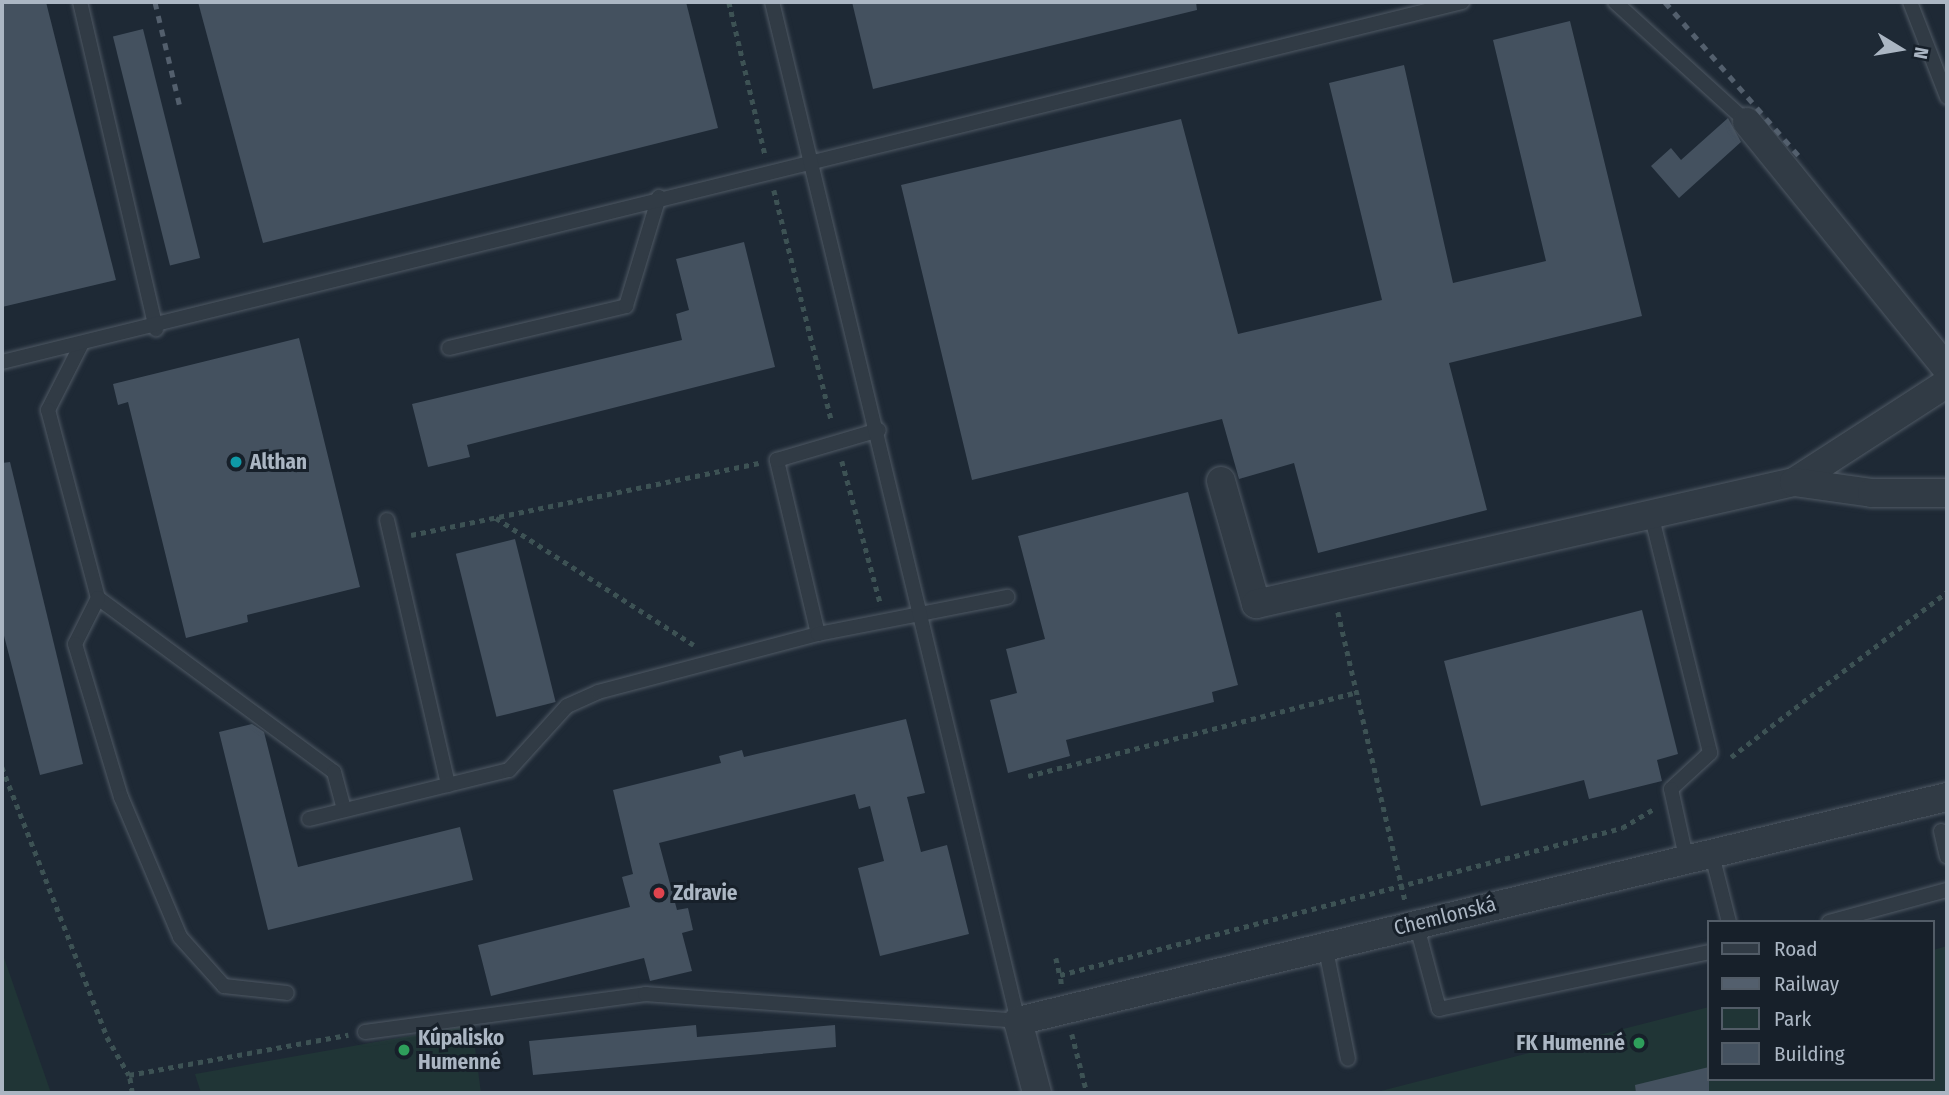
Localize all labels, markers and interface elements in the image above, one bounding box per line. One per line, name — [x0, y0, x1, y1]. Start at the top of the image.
north arrow — [1865, 14, 1935, 84]
text: N — [1909, 45, 1933, 61]
place label: Althan — [250, 449, 307, 475]
marker: Althan — [228, 454, 244, 470]
place label: Zdravie — [673, 880, 737, 906]
marker: Zdravie — [651, 885, 667, 901]
street label: Chemlonská — [1391, 891, 1499, 941]
legend — [1708, 920, 1935, 1081]
text: Road — [1774, 936, 1818, 962]
text: Railway — [1774, 971, 1839, 997]
text: Park — [1774, 1006, 1811, 1032]
place label: Kúpalisko Humenné — [418, 1025, 504, 1075]
place label: FK Humenné — [1516, 1030, 1625, 1056]
marker: FK Humenné — [1631, 1035, 1647, 1051]
text: Building — [1774, 1041, 1845, 1067]
marker: Kúpalisko Humenné — [396, 1042, 412, 1058]

